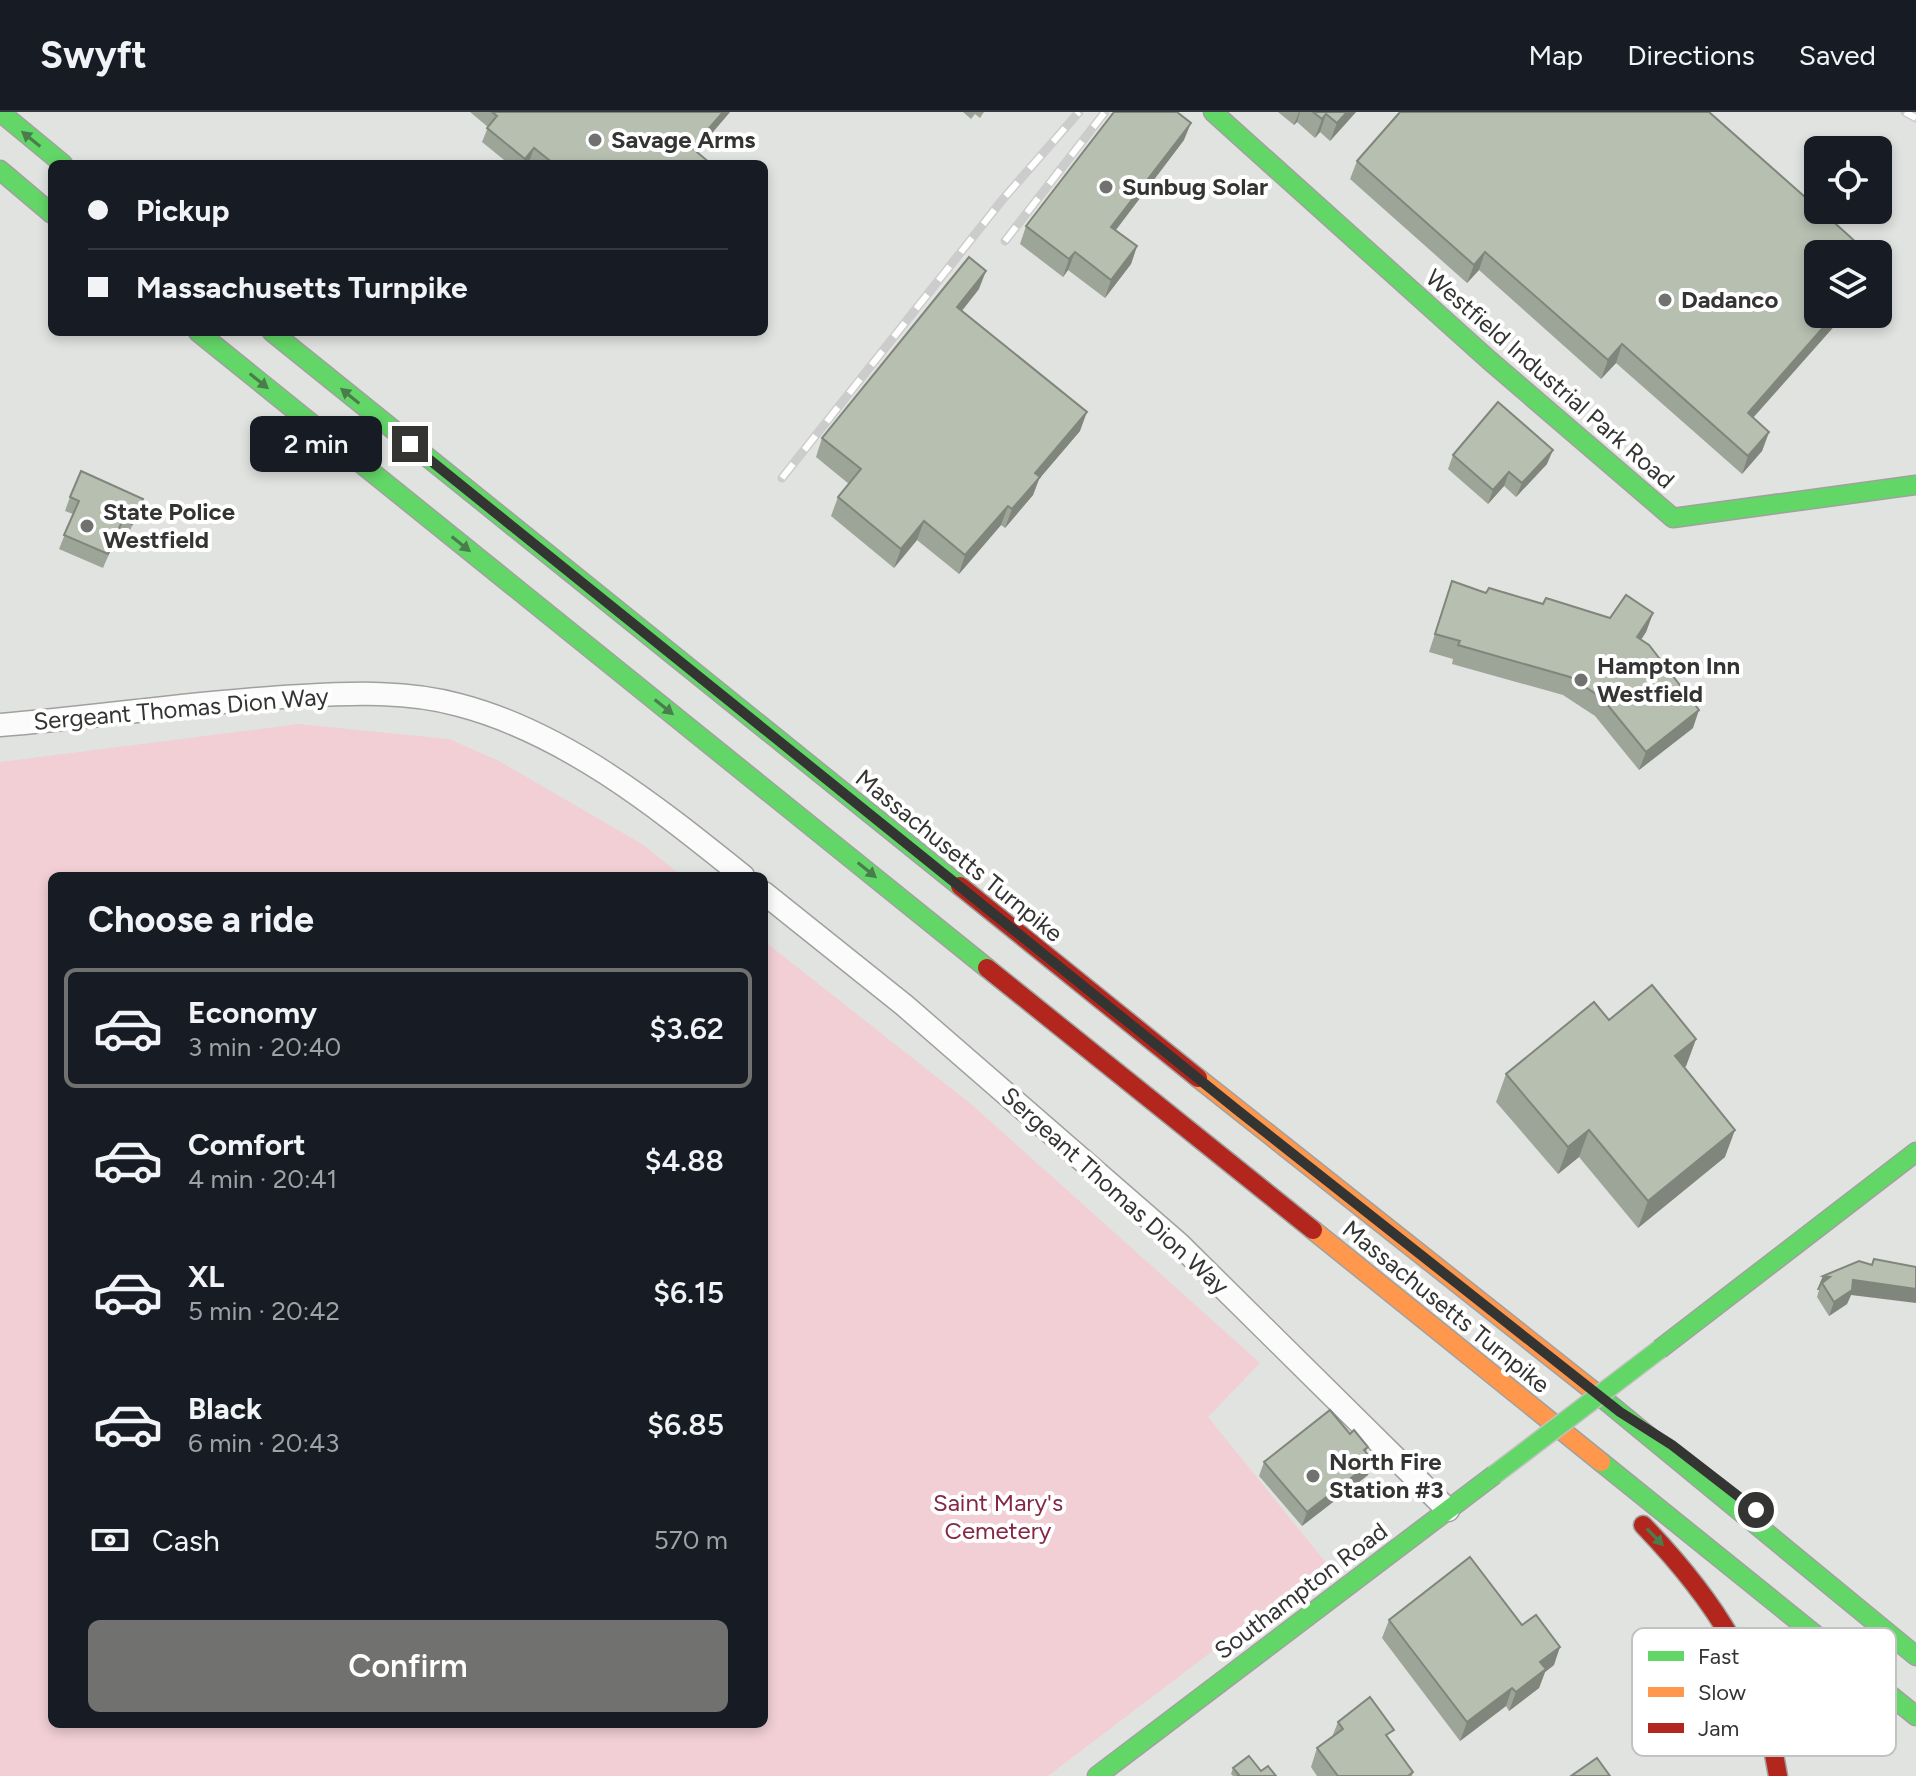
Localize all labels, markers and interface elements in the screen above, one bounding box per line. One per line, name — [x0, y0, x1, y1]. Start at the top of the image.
text: Swyft — [40, 32, 147, 78]
text: Map — [1529, 38, 1583, 72]
text: Directions — [1627, 38, 1755, 72]
text: Saved — [1799, 38, 1876, 72]
place label: Savage Arms — [611, 125, 756, 154]
one-way arrow — [21, 131, 41, 147]
marker: Savage Arms — [586, 131, 604, 149]
map controls — [1804, 136, 1892, 328]
button: locate — [1804, 136, 1892, 224]
place label: Sunbug Solar — [1122, 172, 1268, 201]
marker: Sunbug Solar — [1097, 178, 1115, 196]
text: Pickup — [136, 192, 230, 229]
button: layers — [1804, 240, 1892, 328]
street label: Westfield Industrial Park Road — [1420, 263, 1681, 494]
text: Massachusetts Turnpike — [136, 269, 468, 306]
place label: Dadanco — [1681, 285, 1778, 314]
marker: Dadanco — [1656, 291, 1674, 309]
one-way arrow — [249, 372, 269, 389]
one-way arrow — [340, 388, 360, 404]
callout: 2 min — [250, 416, 382, 472]
route end — [392, 426, 428, 462]
text: 2 min — [284, 428, 348, 460]
place label: State Police Westfield — [103, 497, 235, 554]
marker: State Police Westfield — [78, 517, 96, 535]
one-way arrow — [451, 535, 471, 552]
place label: Hampton Inn Westfield — [1597, 651, 1740, 708]
marker: Hampton Inn Westfield — [1572, 671, 1590, 689]
street label: Sergeant Thomas Dion Way — [32, 681, 330, 736]
one-way arrow — [654, 698, 674, 715]
street label: Massachusetts Turnpike — [850, 763, 1069, 948]
one-way arrow — [856, 861, 876, 878]
text: Choose a ride — [88, 898, 314, 941]
icon: car — [92, 992, 164, 1064]
text: Economy — [188, 994, 317, 1031]
text: $3.62 — [649, 1010, 724, 1047]
text: 3 min · 20:40 — [188, 1031, 341, 1063]
street label: Sergeant Thomas Dion Way — [996, 1081, 1235, 1301]
icon: car — [92, 1124, 164, 1196]
text: Comfort — [188, 1126, 306, 1163]
text: $4.88 — [645, 1142, 724, 1179]
text: 4 min · 20:41 — [188, 1163, 337, 1195]
street label: Massachusetts Turnpike — [1337, 1214, 1556, 1399]
icon: car — [92, 1256, 164, 1328]
text: XL — [188, 1258, 224, 1295]
text: $6.15 — [653, 1274, 724, 1311]
text: 5 min · 20:42 — [188, 1295, 340, 1327]
icon: car — [92, 1388, 164, 1460]
text: Black — [188, 1390, 262, 1427]
text: $6.85 — [647, 1406, 724, 1443]
text: 6 min · 20:43 — [188, 1427, 339, 1459]
place label: North Fire Station #3 — [1329, 1447, 1444, 1504]
marker: North Fire Station #3 — [1304, 1467, 1322, 1485]
park label: Saint Mary's Cemetery — [933, 1488, 1063, 1545]
route start — [1738, 1492, 1774, 1528]
street label: Southampton Road — [1209, 1516, 1393, 1665]
icon: cash — [88, 1518, 132, 1562]
text: Cash — [152, 1522, 220, 1559]
text: 570 m — [654, 1524, 728, 1556]
one-way arrow — [1645, 1527, 1663, 1546]
button: Confirm — [88, 1620, 728, 1712]
legend — [1632, 1628, 1896, 1756]
text: Fast — [1698, 1643, 1740, 1670]
text: Slow — [1698, 1679, 1747, 1706]
text: Jam — [1698, 1715, 1739, 1742]

